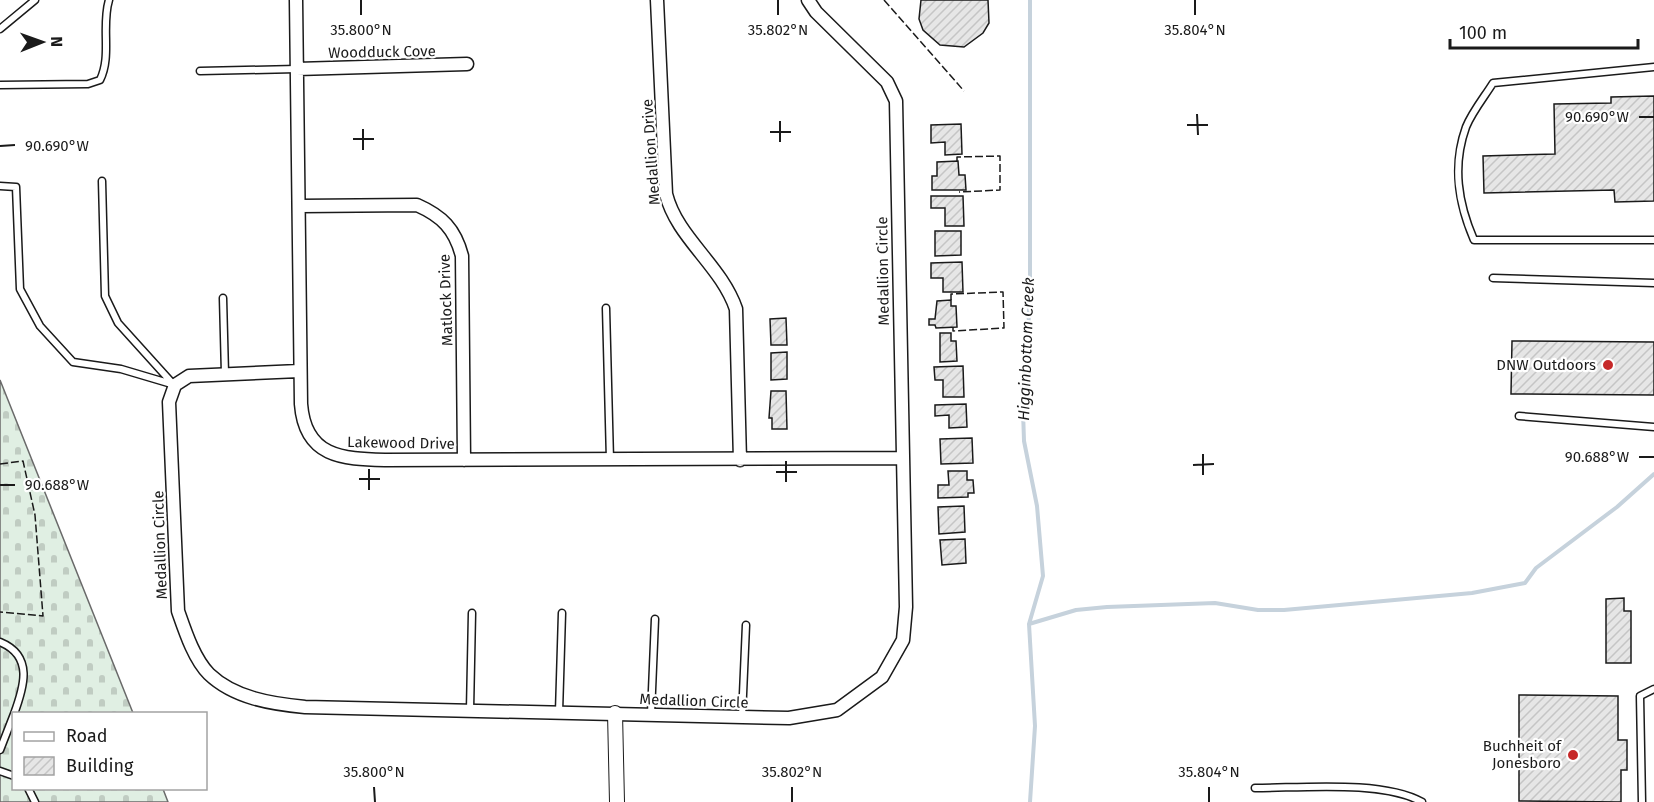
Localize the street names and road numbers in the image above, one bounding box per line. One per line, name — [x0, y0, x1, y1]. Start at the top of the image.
street label: Woodduck Cove — [328, 42, 436, 62]
street label: Medallion Drive — [638, 98, 664, 206]
street label: Medallion Circle — [873, 216, 893, 326]
street label: Matlock Drive — [435, 254, 457, 346]
street label: Lakewood Drive — [347, 433, 455, 453]
street label: Medallion Circle — [149, 490, 171, 600]
street label: Medallion Circle — [639, 690, 749, 712]

